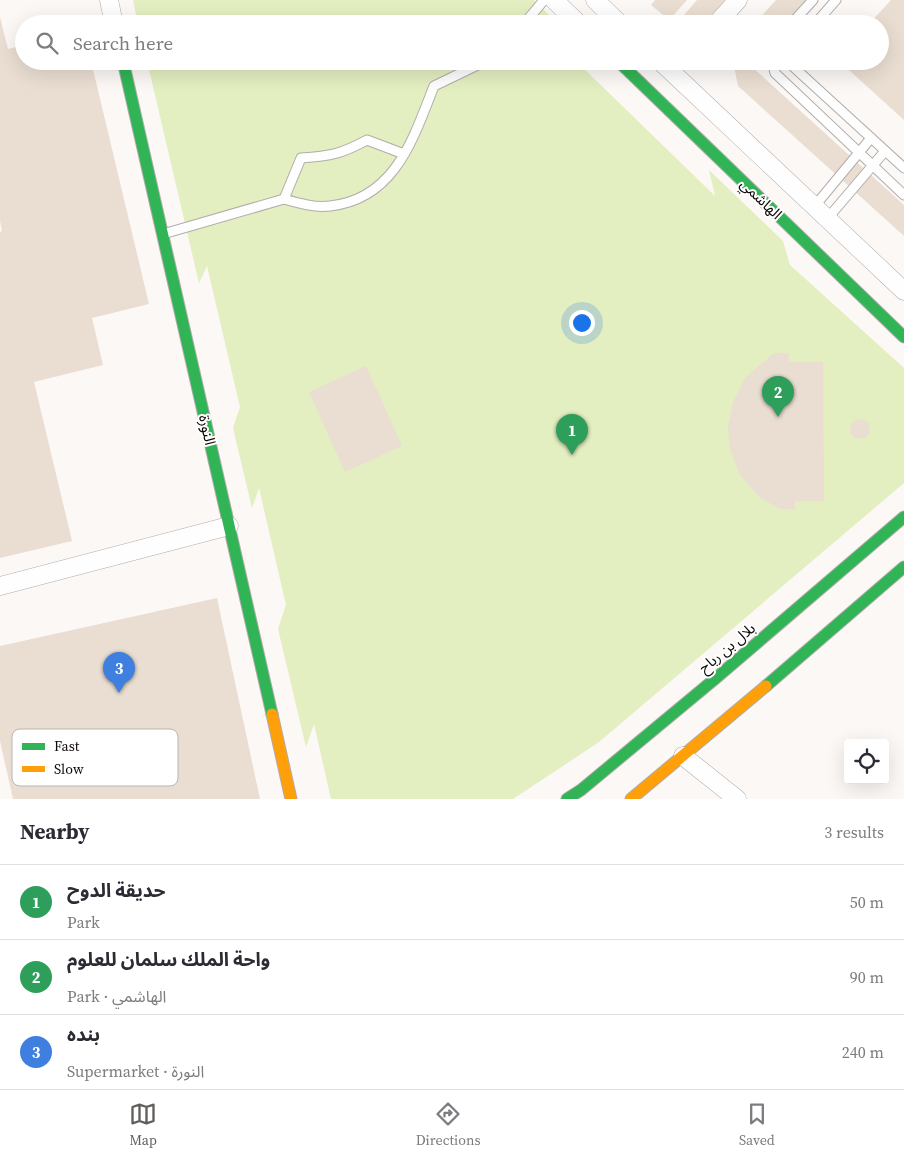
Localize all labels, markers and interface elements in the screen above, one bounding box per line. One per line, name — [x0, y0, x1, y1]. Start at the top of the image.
search box — [15, 15, 889, 70]
icon: search — [33, 29, 61, 57]
text: Search here — [73, 30, 173, 56]
street label: الهاشمي — [735, 173, 787, 225]
your location — [569, 310, 595, 336]
pin: 2 — [762, 376, 794, 417]
street label: النورة — [194, 413, 221, 447]
pin: 1 — [556, 414, 588, 455]
street label: بلال بن رباح — [694, 618, 761, 679]
pin: 3 — [103, 652, 135, 693]
legend — [12, 729, 178, 786]
text: Fast — [54, 736, 80, 756]
map controls — [844, 739, 889, 784]
button: locate — [844, 739, 889, 784]
text: Slow — [54, 759, 84, 779]
text: Nearby — [20, 817, 90, 846]
text: 3 results — [824, 821, 884, 843]
text: حديقة الدوح — [67, 877, 166, 903]
text: 1 — [32, 891, 40, 913]
text: 50 m — [850, 891, 884, 913]
text: Park — [67, 911, 100, 933]
text: واحة الملك سلمان للعلوم — [67, 946, 270, 972]
text: 2 — [32, 966, 40, 988]
text: 90 m — [850, 966, 884, 988]
text: Park · الهاشمي — [67, 985, 166, 1007]
text: بنده — [67, 1021, 100, 1047]
text: 3 — [32, 1041, 40, 1063]
text: 240 m — [842, 1041, 884, 1063]
text: Supermarket · النورة — [67, 1060, 204, 1082]
tab: Map — [129, 1100, 157, 1150]
tab: Directions — [416, 1100, 480, 1150]
tab: Saved — [739, 1100, 775, 1150]

